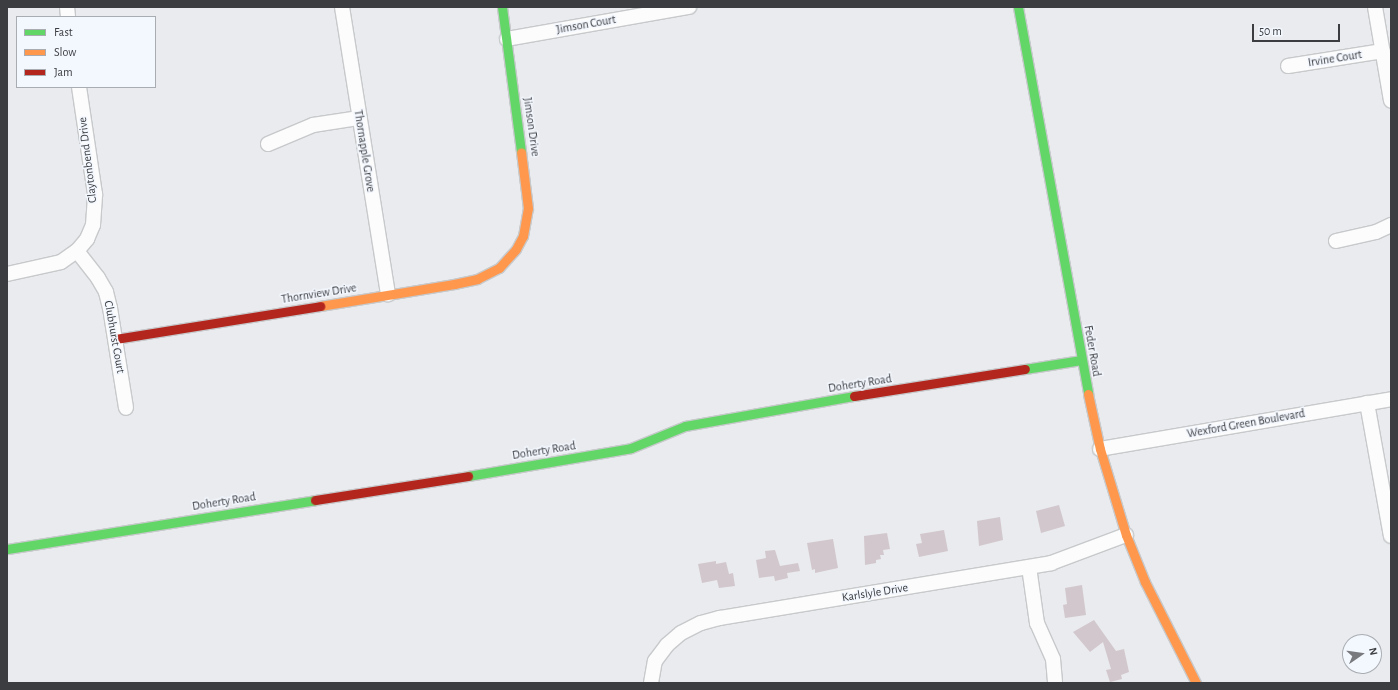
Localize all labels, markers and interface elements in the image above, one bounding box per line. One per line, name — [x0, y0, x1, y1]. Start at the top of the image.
street label: Jimson Court — [555, 13, 617, 37]
legend — [16, 16, 156, 88]
scale bar — [1254, 16, 1342, 42]
text: 50 m — [1259, 25, 1282, 37]
text: Fast — [54, 26, 73, 38]
text: Slow — [54, 46, 76, 58]
street label: Irvine Court — [1307, 48, 1363, 70]
text: Jam — [54, 66, 73, 78]
street label: Jimson Drive — [520, 97, 542, 157]
street label: Thornapple Grove — [350, 109, 378, 193]
street label: Claytonbend Drive — [76, 116, 100, 204]
street label: Thornview Drive — [280, 281, 358, 307]
street label: Clubhurst Court — [101, 300, 127, 374]
street label: Feder Road — [1080, 324, 1104, 378]
street label: Doherty Road — [827, 372, 893, 396]
street label: Wexford Green Boulevard — [1186, 407, 1306, 441]
street label: Doherty Road — [511, 439, 577, 463]
street label: Doherty Road — [191, 490, 257, 514]
street label: Karlslyle Drive — [841, 581, 909, 605]
north arrow — [1342, 634, 1382, 674]
text: N — [1367, 646, 1379, 656]

